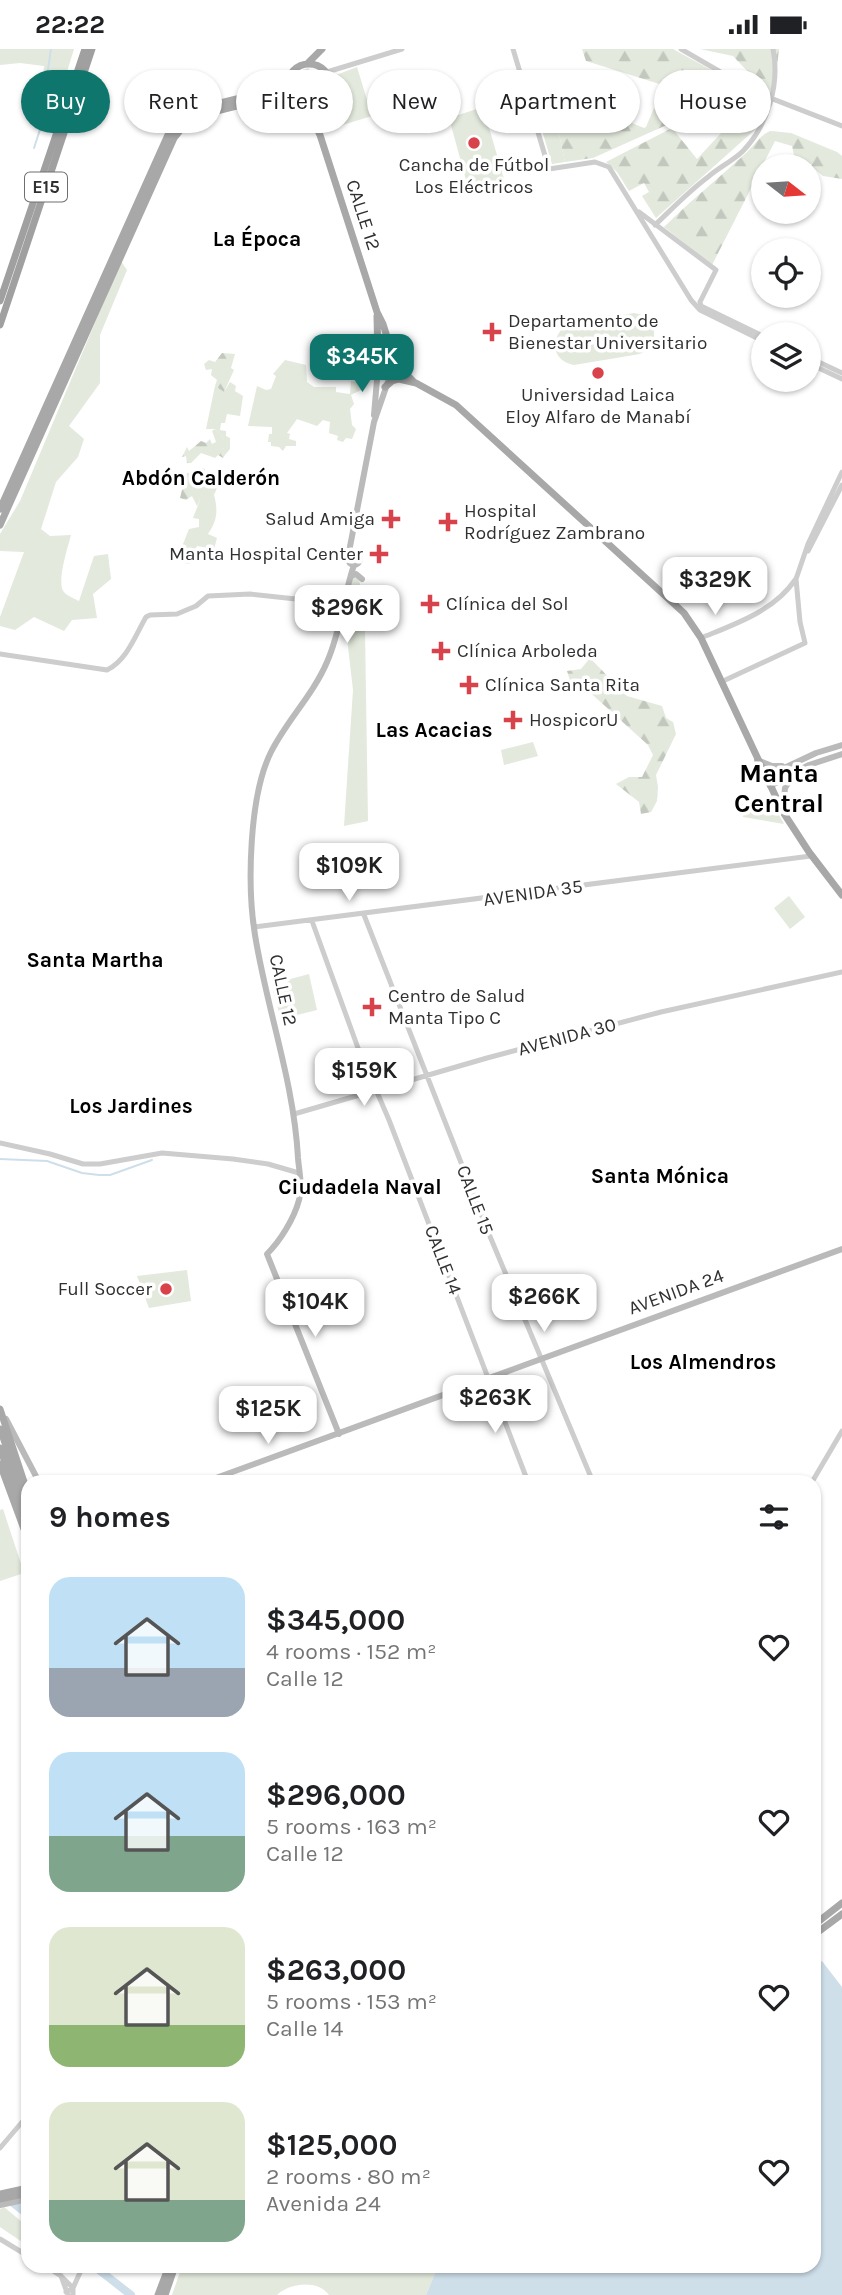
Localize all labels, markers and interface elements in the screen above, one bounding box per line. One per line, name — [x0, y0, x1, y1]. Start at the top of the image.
text: 22:22 — [35, 9, 105, 40]
chip: Buy — [21, 70, 110, 133]
chip: Rent — [124, 70, 222, 133]
chip: Filters — [236, 70, 353, 133]
chip: New — [367, 70, 461, 133]
chip: Apartment — [475, 70, 640, 133]
chip: House — [654, 70, 771, 133]
marker: Cancha de Fútbol Los Eléctricos — [466, 135, 482, 151]
place label: Cancha de Fútbol Los Eléctricos — [399, 154, 549, 198]
north arrow — [751, 154, 821, 224]
map controls — [751, 154, 821, 392]
road number: E15 — [25, 173, 67, 202]
street label: CALLE 12 — [341, 177, 385, 253]
district label: La Época — [213, 225, 301, 251]
button: locate — [751, 238, 821, 308]
place label: Departamento de Bienestar Universitario — [508, 310, 707, 354]
marker: Departamento de Bienestar Universitario — [482, 322, 502, 342]
button: layers — [751, 322, 821, 392]
pin: $345K — [313, 335, 411, 394]
text: $345K — [326, 343, 398, 370]
marker: Universidad Laica Eloy Alfaro de Manabí — [590, 365, 606, 381]
place label: Universidad Laica Eloy Alfaro de Manabí — [505, 384, 691, 428]
district label: Abdón Calderón — [122, 466, 280, 490]
place label: Hospital Rodríguez Zambrano — [464, 500, 645, 544]
place label: Salud Amiga — [265, 508, 375, 530]
marker: Salud Amiga — [381, 509, 401, 529]
marker: Hospital Rodríguez Zambrano — [438, 512, 458, 532]
place label: Manta Hospital Center — [169, 543, 363, 565]
marker: Manta Hospital Center — [369, 544, 389, 564]
pin: $329K — [666, 557, 764, 617]
text: $329K — [678, 566, 752, 593]
pin: $296K — [298, 585, 396, 645]
place label: Clínica del Sol — [446, 593, 569, 615]
text: $296K — [311, 594, 383, 621]
marker: Clínica del Sol — [420, 594, 440, 614]
place label: Clínica Arboleda — [457, 640, 598, 662]
marker: Clínica Arboleda — [431, 641, 451, 661]
place label: Clínica Santa Rita — [485, 674, 640, 696]
marker: Clínica Santa Rita — [459, 675, 479, 695]
place label: HospicorU — [529, 709, 618, 731]
marker: HospicorU — [503, 710, 523, 730]
district label: Las Acacias — [376, 718, 492, 742]
district label: Manta Central — [734, 758, 824, 819]
pin: $109K — [300, 843, 398, 903]
text: $109K — [315, 852, 383, 879]
street label: AVENIDA 35 — [482, 875, 584, 911]
district label: Santa Martha — [26, 948, 164, 972]
street label: CALLE 12 — [265, 952, 301, 1028]
place label: Centro de Salud Manta Tipo C — [388, 985, 525, 1029]
marker: Centro de Salud Manta Tipo C — [362, 997, 382, 1017]
street label: AVENIDA 30 — [516, 1013, 618, 1061]
pin: $159K — [315, 1049, 413, 1108]
text: $159K — [331, 1057, 397, 1084]
district label: Los Jardines — [69, 1094, 193, 1118]
street label: CALLE 15 — [452, 1162, 498, 1238]
district label: Santa Mónica — [591, 1164, 729, 1188]
district label: Ciudadela Naval — [278, 1175, 442, 1199]
street label: CALLE 14 — [420, 1222, 466, 1298]
street label: AVENIDA 24 — [625, 1264, 727, 1319]
pin: $266K — [495, 1275, 593, 1334]
place label: Full Soccer — [58, 1278, 152, 1300]
pin: $104K — [266, 1279, 364, 1339]
marker: Full Soccer — [158, 1281, 174, 1297]
text: $266K — [508, 1283, 580, 1310]
text: $104K — [281, 1288, 349, 1315]
district label: Los Almendros — [630, 1350, 776, 1374]
pin: $263K — [446, 1375, 544, 1435]
text: $263K — [458, 1384, 532, 1411]
pin: $125K — [219, 1387, 317, 1446]
text: $125K — [235, 1395, 301, 1422]
icon: filters — [755, 1498, 793, 1536]
text: 9 homes — [49, 1499, 171, 1535]
text: $345,000 — [266, 1602, 405, 1638]
icon: home — [105, 1605, 189, 1689]
icon: heart — [755, 1628, 793, 1666]
text: 4 rooms · 152 m² — [266, 1638, 437, 1665]
text: Calle 12 — [266, 1665, 344, 1692]
text: $296,000 — [266, 1777, 406, 1813]
icon: home — [105, 1780, 189, 1864]
icon: heart — [755, 1803, 793, 1841]
text: 5 rooms · 163 m² — [266, 1813, 437, 1840]
text: Calle 12 — [266, 1840, 344, 1867]
text: $263,000 — [266, 1952, 406, 1988]
icon: home — [105, 1955, 189, 2039]
icon: heart — [755, 1978, 793, 2016]
text: 5 rooms · 153 m² — [266, 1988, 437, 2015]
text: Calle 14 — [266, 2015, 343, 2042]
text: $125,000 — [266, 2127, 398, 2163]
icon: home — [105, 2130, 189, 2214]
icon: heart — [755, 2153, 793, 2191]
text: 2 rooms · 80 m² — [266, 2163, 431, 2190]
text: Avenida 24 — [266, 2190, 381, 2217]

